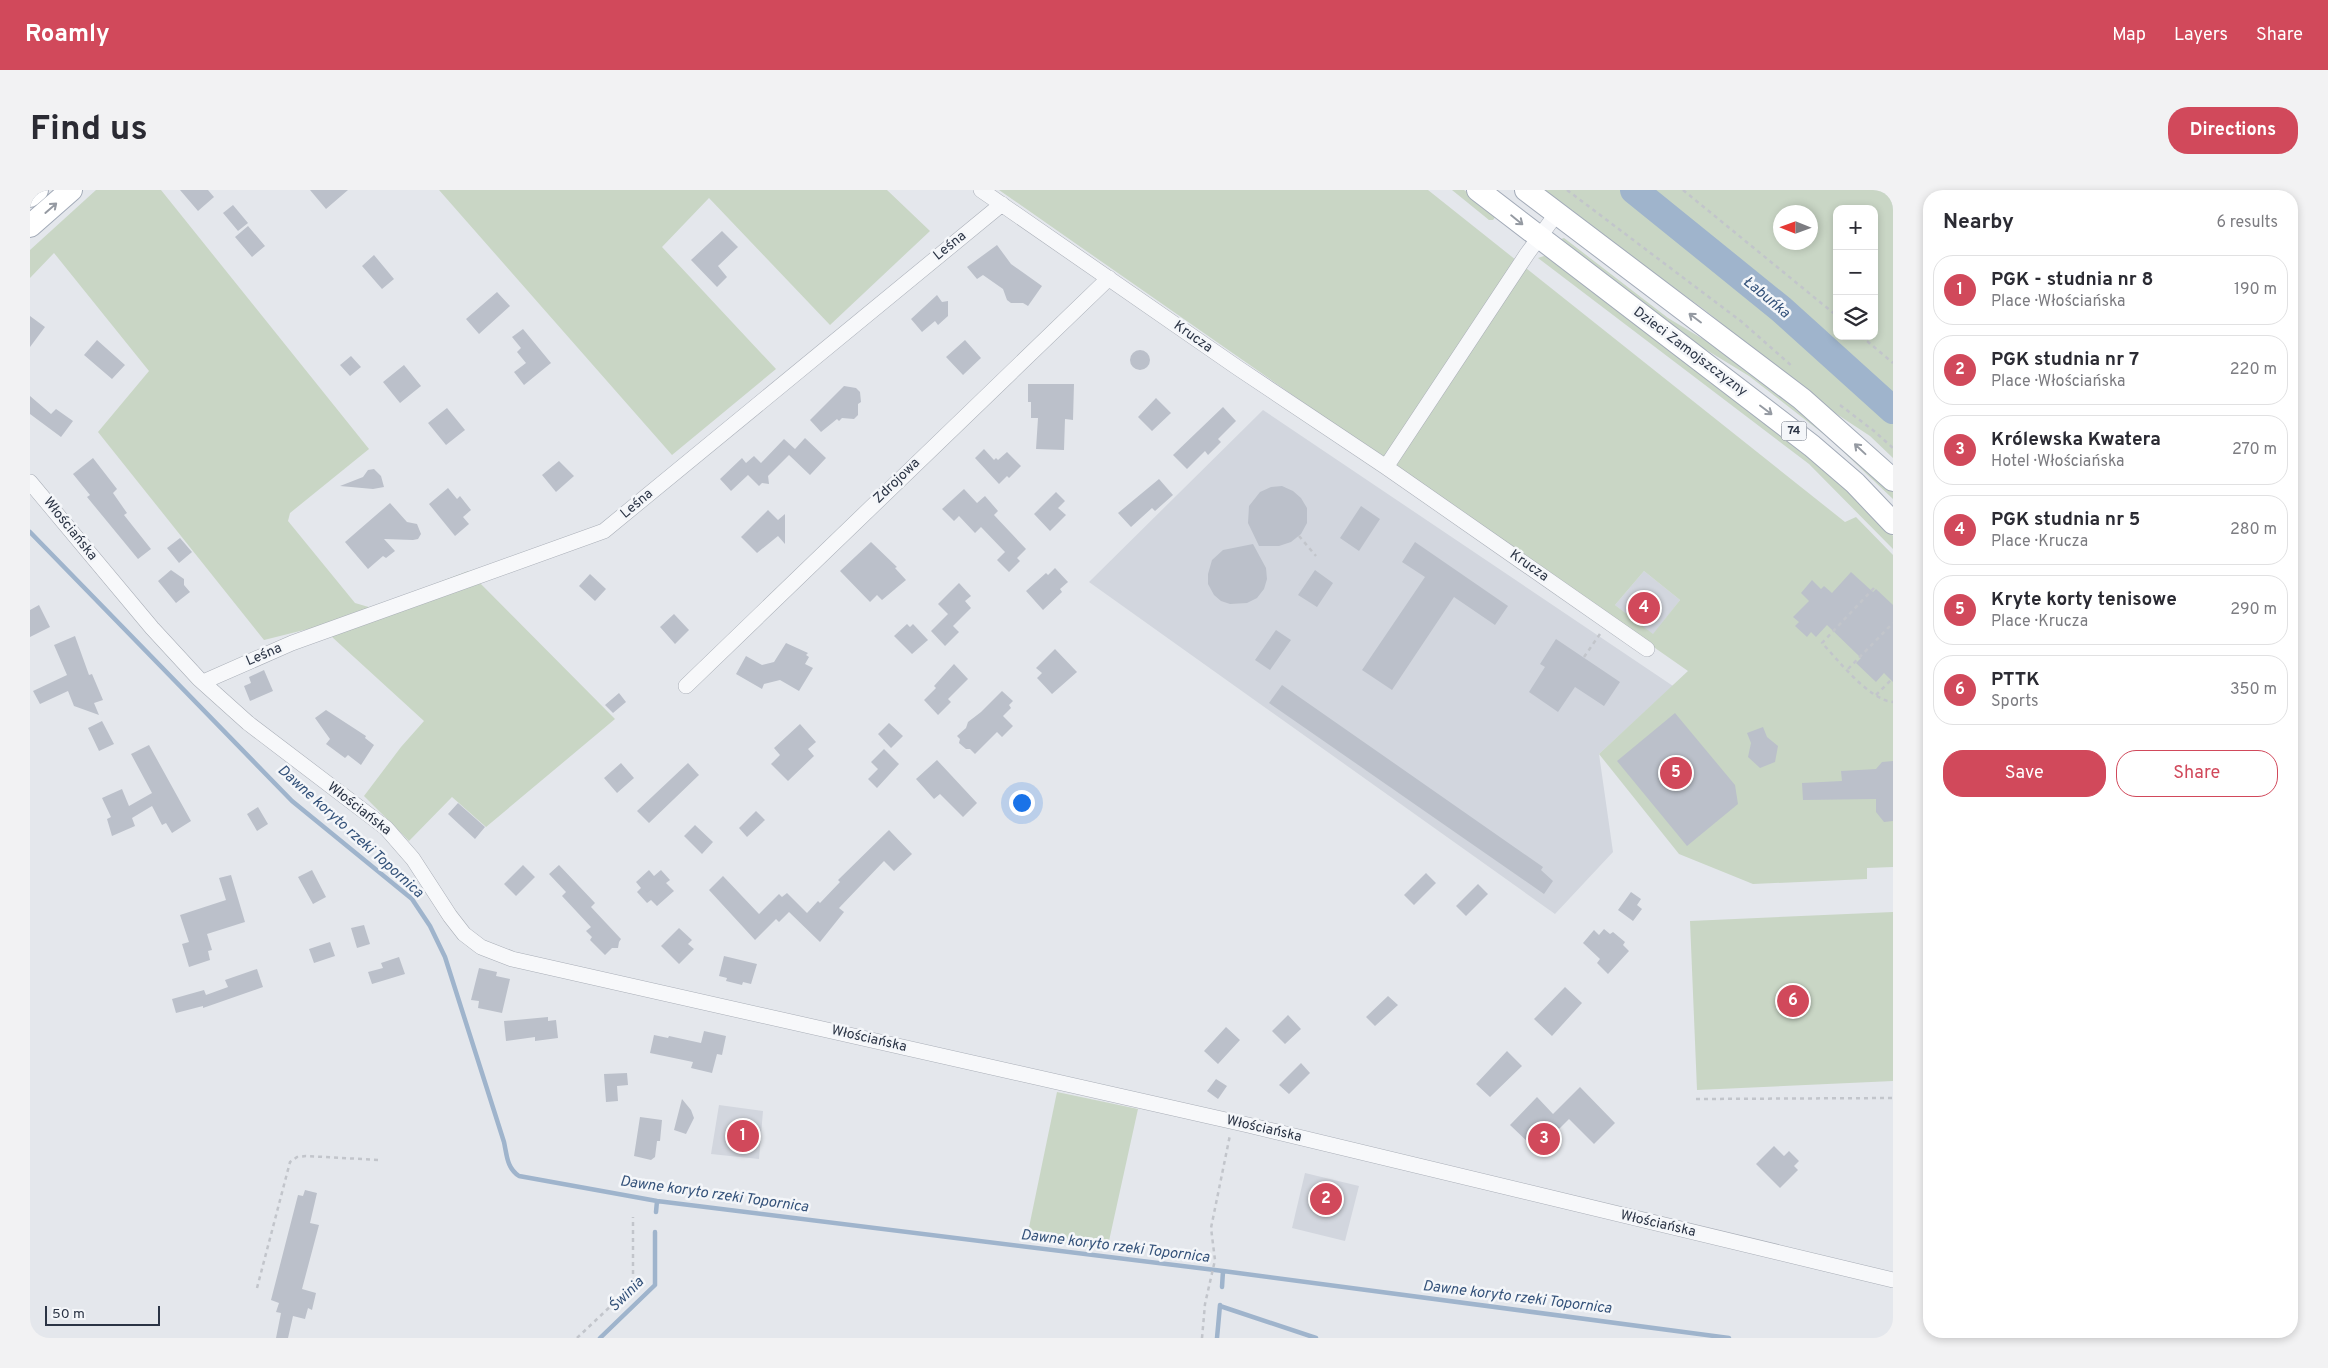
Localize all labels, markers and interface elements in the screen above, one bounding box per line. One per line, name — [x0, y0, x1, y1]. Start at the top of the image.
text: Roamly — [25, 20, 110, 50]
text: Map — [2112, 24, 2146, 47]
text: Layers — [2174, 24, 2228, 47]
text: Share — [2256, 24, 2303, 47]
button: Directions — [2168, 107, 2298, 154]
text: Find us — [30, 108, 148, 152]
one-way arrow — [44, 203, 57, 214]
north arrow — [1773, 205, 1818, 250]
map controls — [1833, 205, 1878, 340]
button: + — [1833, 205, 1878, 250]
text: Nearby — [1943, 209, 2014, 236]
text: 6 results — [2216, 213, 2278, 233]
one-way arrow — [1510, 214, 1523, 225]
street label: Leśna — [930, 228, 970, 264]
button: − — [1833, 250, 1878, 295]
text: PGK - studnia nr 8 — [1991, 268, 2153, 292]
water label: Łabuńka — [1739, 273, 1793, 323]
text: 1 — [1957, 280, 1963, 300]
text: 190 m — [2234, 280, 2277, 300]
text: Place · Włościańska — [1991, 292, 2126, 312]
button: layers — [1833, 295, 1878, 340]
street label: Dzieci Zamojszczyzny — [1630, 304, 1750, 400]
one-way arrow — [1689, 312, 1702, 323]
street label: Krucza — [1170, 318, 1216, 356]
text: PGK studnia nr 7 — [1991, 348, 2139, 372]
text: 2 — [1955, 360, 1965, 380]
text: 220 m — [2230, 360, 2277, 380]
text: Place · Włościańska — [1991, 372, 2126, 392]
one-way arrow — [1759, 405, 1772, 416]
road number: 74 — [1782, 422, 1806, 440]
text: Królewska Kwatera — [1991, 428, 2161, 452]
text: 3 — [1955, 440, 1965, 460]
text: 270 m — [2232, 440, 2277, 460]
one-way arrow — [1854, 443, 1867, 455]
text: Hotel · Włościańska — [1991, 452, 2125, 472]
street label: Zdrojowa — [870, 455, 924, 507]
street label: Leśna — [617, 486, 657, 522]
street label: Włościańska — [39, 494, 101, 564]
text: PGK studnia nr 5 — [1991, 508, 2140, 532]
text: 4 — [1955, 520, 1965, 540]
text: 280 m — [2230, 520, 2277, 540]
text: Place · Krucza — [1991, 532, 2088, 552]
street label: Krucza — [1506, 547, 1552, 585]
text: Kryte korty tenisowe — [1991, 588, 2177, 612]
pin: 4 — [1628, 589, 1660, 627]
text: 5 — [1955, 600, 1965, 620]
text: 290 m — [2230, 600, 2277, 620]
text: Place · Krucza — [1991, 612, 2088, 632]
street label: Leśna — [244, 640, 284, 670]
text: PTTK — [1991, 668, 2040, 692]
text: 6 — [1955, 680, 1965, 700]
text: 350 m — [2230, 680, 2277, 700]
text: Sports — [1991, 692, 2039, 712]
button: Save — [1943, 750, 2106, 797]
button: Share — [2116, 750, 2278, 797]
pin: 5 — [1660, 754, 1692, 792]
water label: Dawne koryto rzeki Topornica — [273, 761, 427, 903]
street label: Włościańska — [324, 779, 394, 839]
your location — [1009, 790, 1035, 816]
pin: 6 — [1777, 982, 1809, 1020]
street label: Włościańska — [830, 1022, 908, 1056]
street label: Włościańska — [1225, 1112, 1303, 1146]
pin: 1 — [727, 1117, 759, 1155]
pin: 3 — [1528, 1120, 1560, 1158]
water label: Dawne koryto rzeki Topornica — [619, 1172, 810, 1218]
pin: 2 — [1310, 1180, 1342, 1218]
street label: Włościańska — [1619, 1207, 1697, 1241]
water label: Dawne koryto rzeki Topornica — [1020, 1226, 1211, 1268]
water label: Świnia — [604, 1272, 649, 1317]
water label: Dawne koryto rzeki Topornica — [1422, 1277, 1613, 1319]
scale bar — [45, 1303, 160, 1326]
text: 50 m — [52, 1306, 85, 1323]

